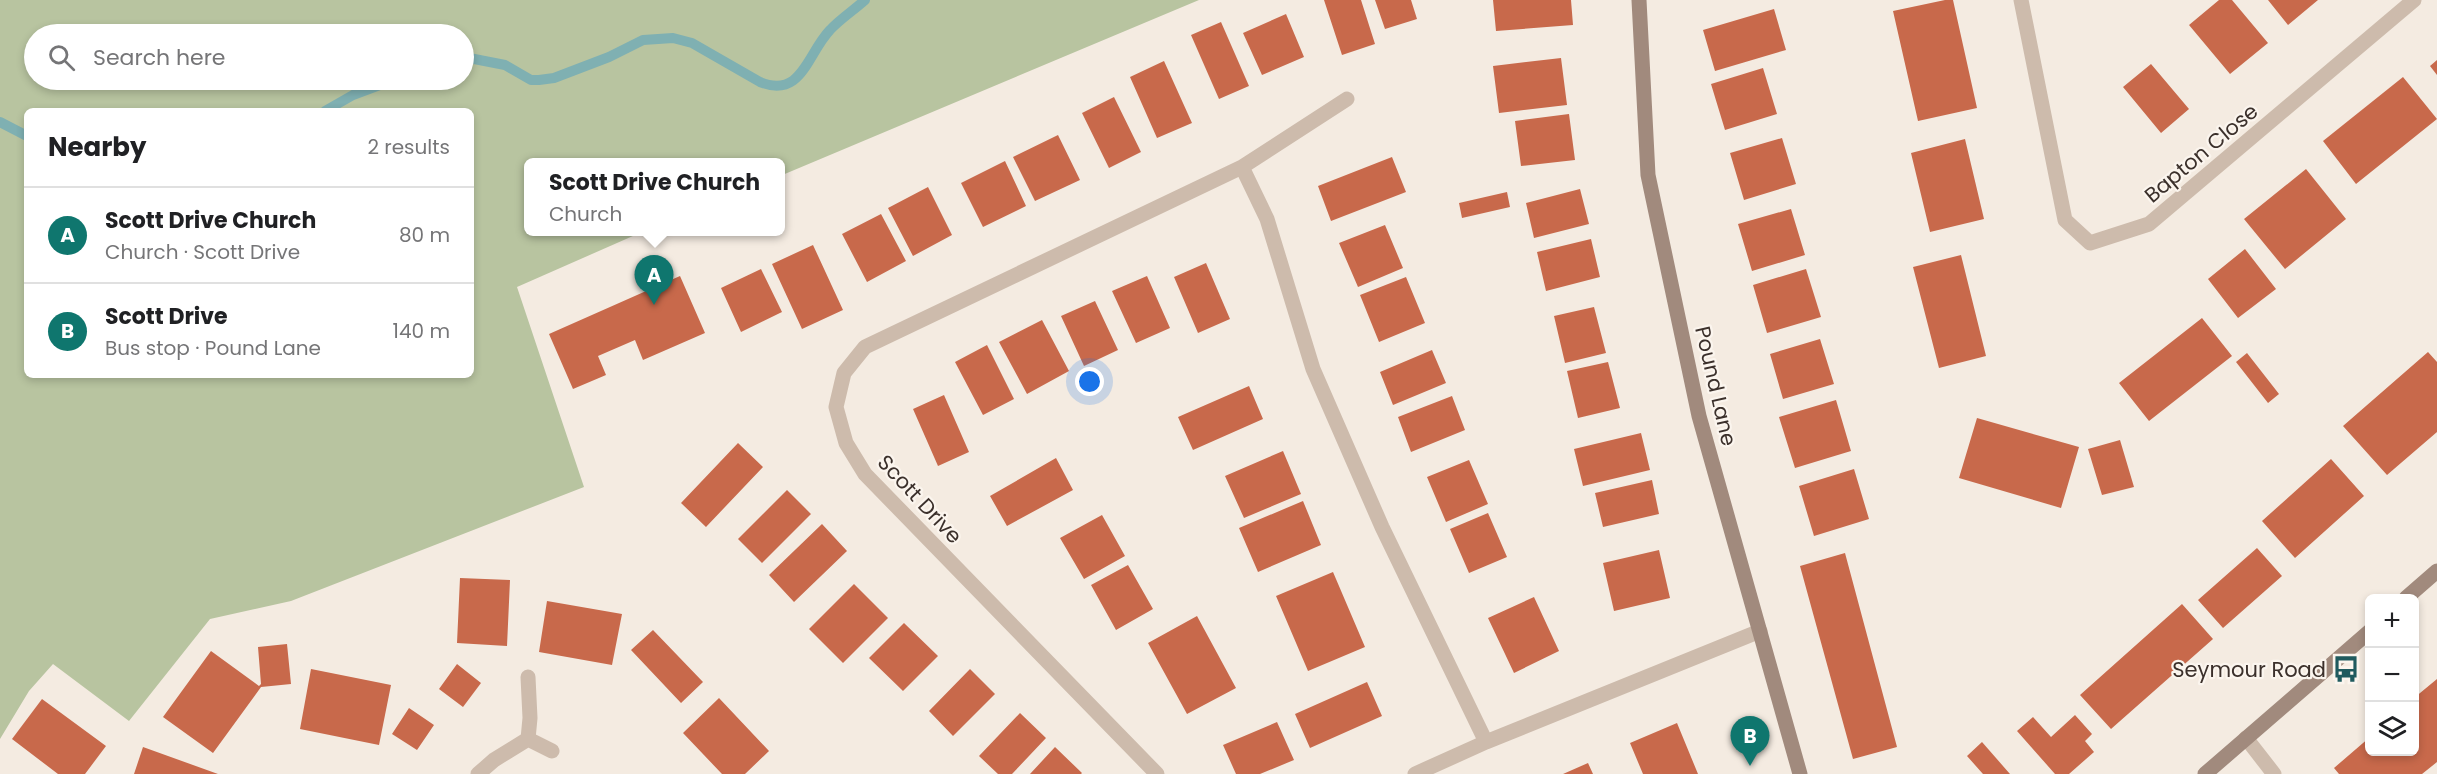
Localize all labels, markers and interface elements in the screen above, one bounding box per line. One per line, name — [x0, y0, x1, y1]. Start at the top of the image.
search box — [24, 24, 474, 90]
icon: search — [45, 41, 78, 74]
text: Search here — [93, 42, 226, 73]
street label: Bapton Close — [2138, 97, 2264, 209]
text: Nearby — [48, 129, 146, 165]
text: 2 results — [367, 133, 450, 161]
popup — [524, 158, 785, 236]
text: Scott Drive Church — [549, 167, 760, 198]
text: Church — [549, 200, 622, 228]
text: Scott Drive Church — [105, 205, 316, 236]
text: A — [60, 221, 75, 249]
text: 80 m — [399, 221, 450, 249]
text: Church · Scott Drive — [105, 238, 300, 266]
pin: A — [634, 256, 674, 305]
text: Scott Drive — [105, 301, 228, 332]
text: B — [61, 317, 74, 345]
text: 140 m — [393, 317, 450, 345]
street label: Pound Lane — [1688, 323, 1744, 449]
text: Bus stop · Pound Lane — [105, 334, 321, 362]
your location — [1075, 367, 1104, 396]
street label: Scott Drive — [871, 448, 969, 550]
map controls — [2365, 594, 2419, 756]
button: + — [2365, 594, 2419, 648]
button: − — [2365, 648, 2419, 702]
bus stop icon: Seymour Road — [2331, 654, 2361, 684]
place label: Seymour Road — [2172, 655, 2326, 684]
button: layers — [2365, 702, 2419, 756]
pin: B — [1730, 716, 1770, 766]

